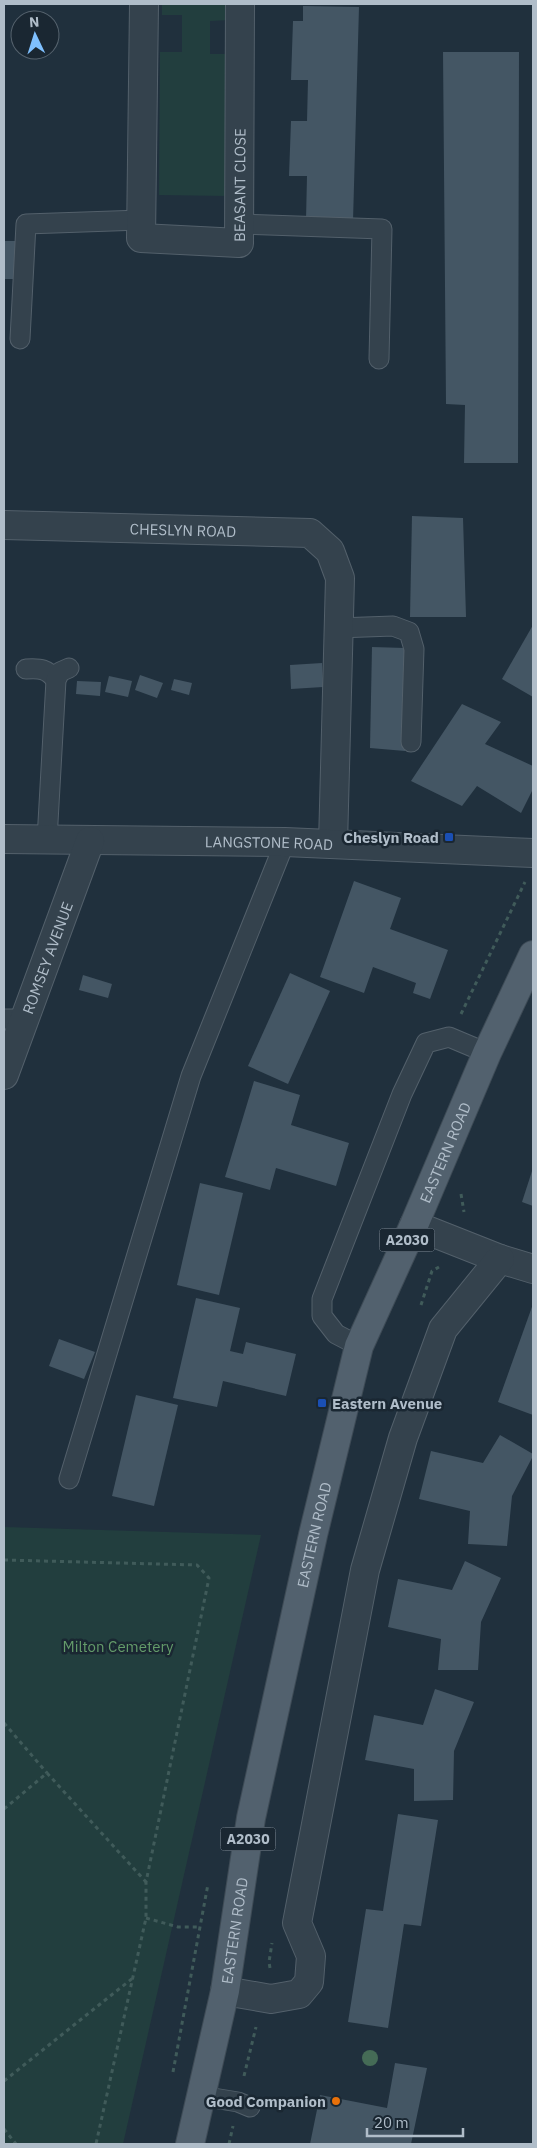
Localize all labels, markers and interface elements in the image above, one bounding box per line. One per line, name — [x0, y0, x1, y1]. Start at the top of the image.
north arrow — [10, 10, 60, 60]
text: N — [28, 13, 40, 31]
street label: BEASANT CLOSE — [230, 128, 249, 242]
street label: CHESLYN ROAD — [129, 519, 236, 541]
place label: Cheslyn Road — [343, 828, 439, 847]
marker: Cheslyn Road — [443, 831, 455, 843]
street label: LANGSTONE ROAD — [205, 832, 334, 854]
street label: ROMSEY AVENUE — [18, 899, 76, 1016]
street label: EASTERN ROAD — [415, 1099, 475, 1206]
road number: A2030 — [380, 1228, 434, 1252]
place label: Eastern Avenue — [332, 1394, 442, 1413]
marker: Eastern Avenue — [316, 1397, 328, 1409]
street label: EASTERN ROAD — [292, 1480, 335, 1589]
park label: Milton Cemetery — [62, 1637, 174, 1656]
road number: A2030 — [220, 1828, 276, 1850]
street label: EASTERN ROAD — [217, 1876, 251, 1985]
place label: Good Companion — [206, 2092, 326, 2111]
marker: Good Companion — [330, 2095, 342, 2107]
scale bar — [367, 2106, 463, 2138]
text: 20 m — [374, 2113, 409, 2132]

